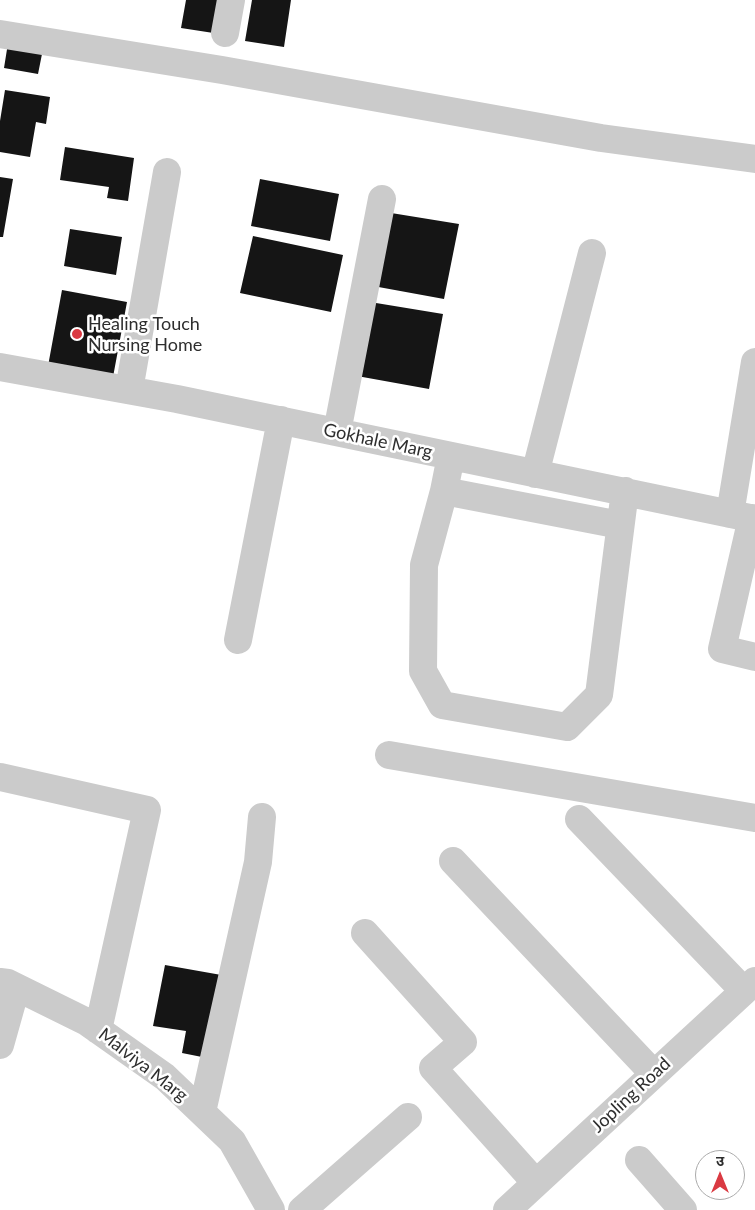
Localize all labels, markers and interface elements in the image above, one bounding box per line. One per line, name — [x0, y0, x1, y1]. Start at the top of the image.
place label: Healing Touch Nursing Home — [88, 313, 202, 356]
marker: Healing Touch Nursing Home — [70, 327, 84, 341]
street label: Gokhale Marg — [322, 419, 434, 463]
street label: Malviya Marg — [94, 1024, 192, 1106]
street label: Jopling Road — [587, 1053, 675, 1137]
north arrow — [695, 1150, 745, 1200]
text: उ — [716, 1152, 724, 1169]

